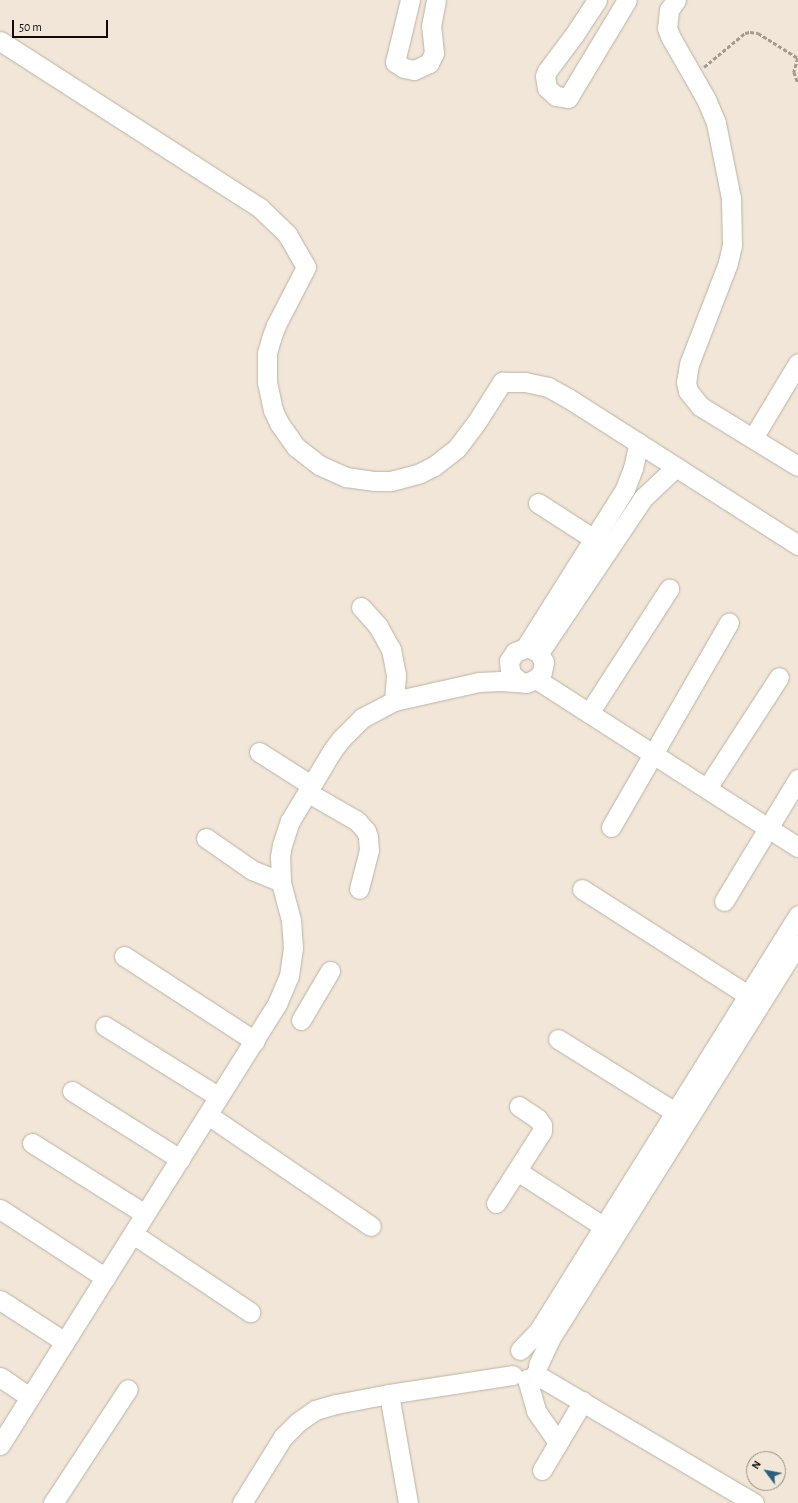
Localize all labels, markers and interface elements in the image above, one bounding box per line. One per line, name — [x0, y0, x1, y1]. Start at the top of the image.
scale bar — [14, 12, 110, 38]
text: 50 m — [19, 21, 42, 33]
north arrow — [746, 1451, 786, 1491]
text: N — [750, 1459, 763, 1471]

